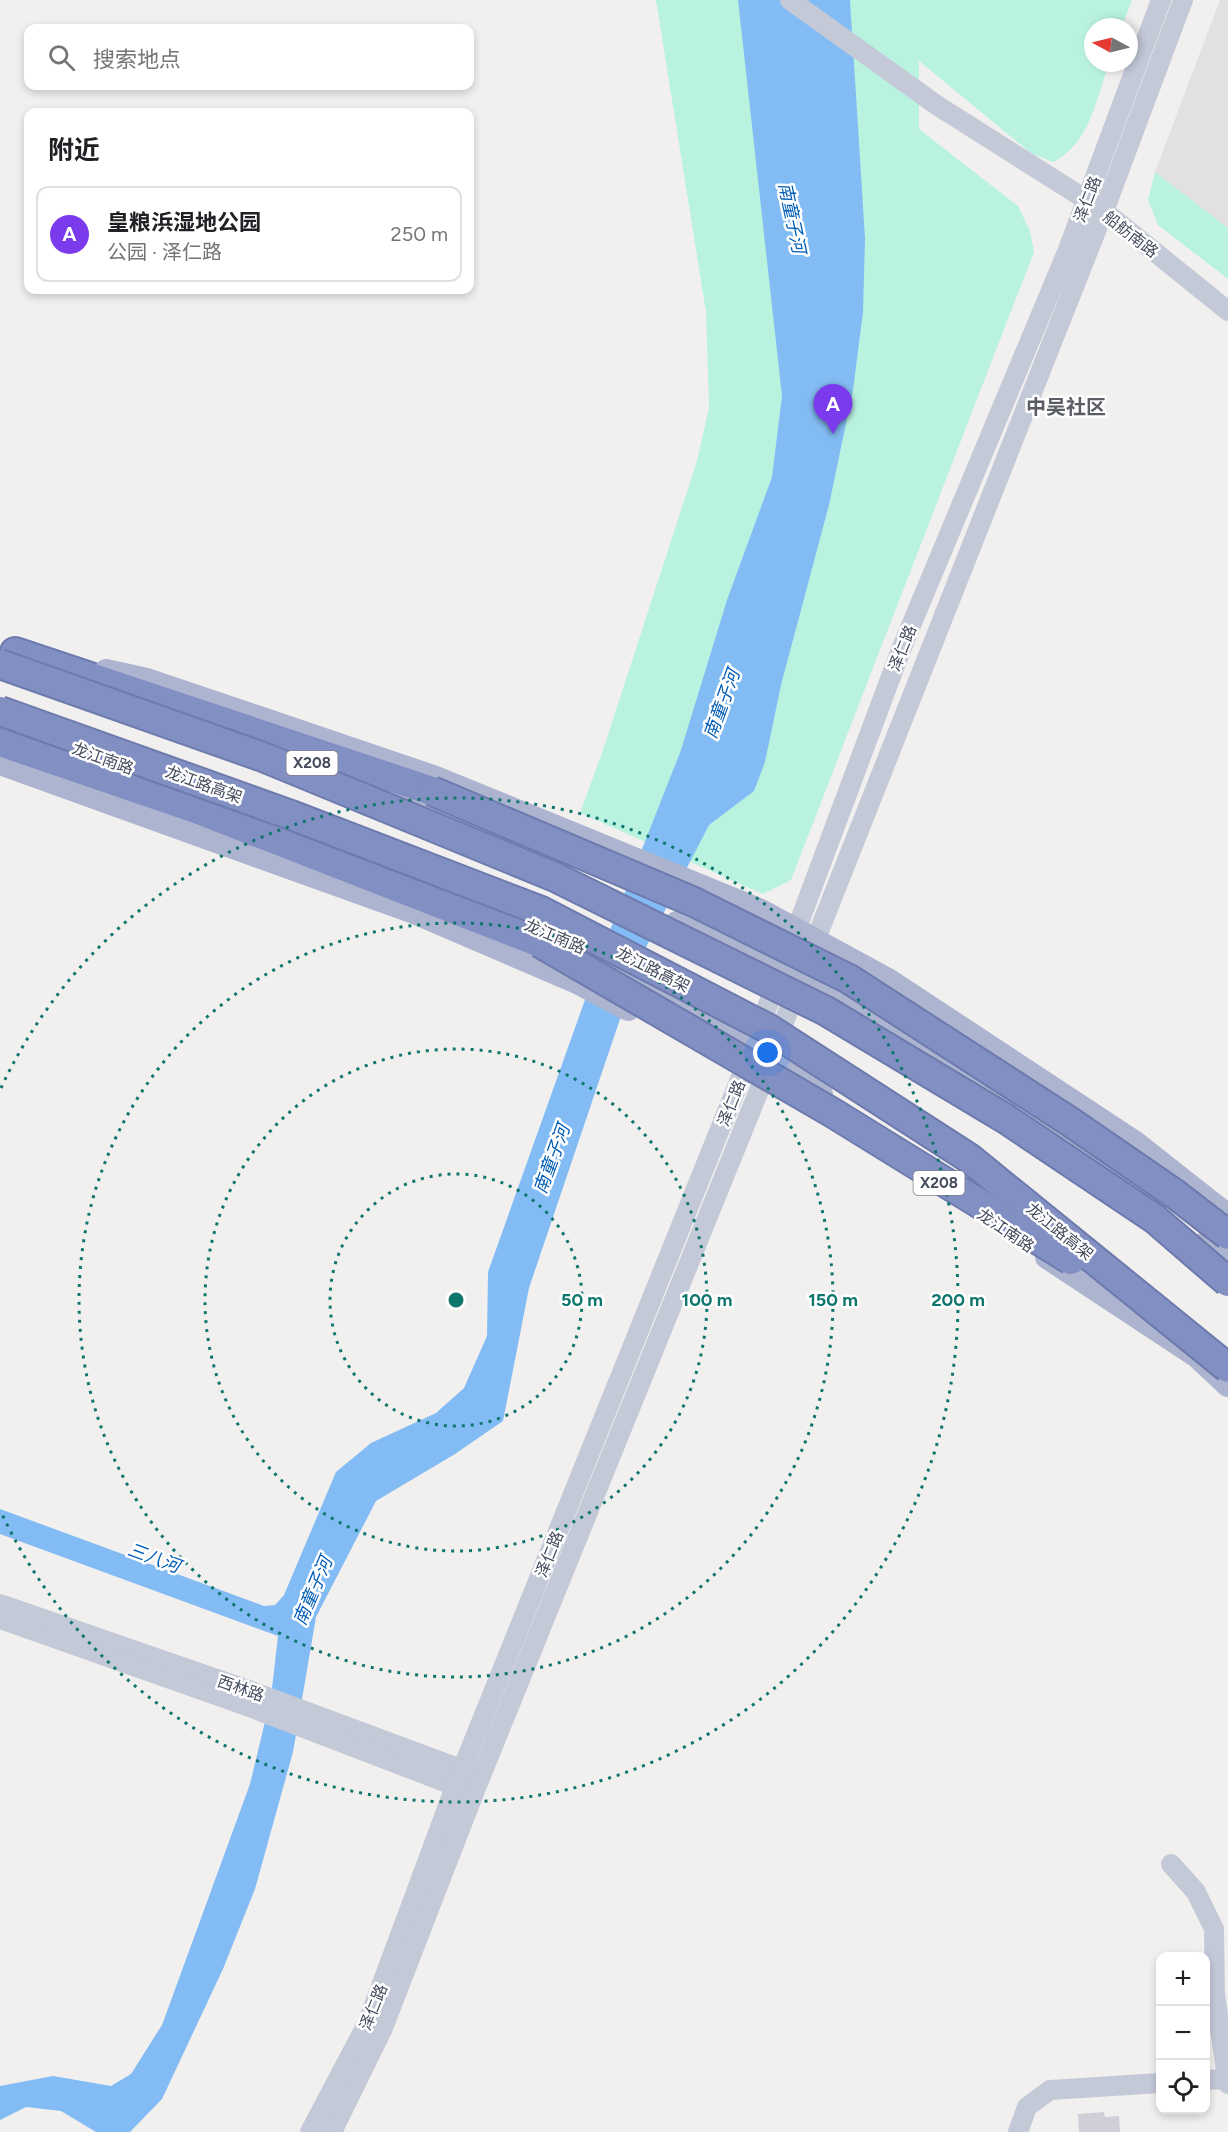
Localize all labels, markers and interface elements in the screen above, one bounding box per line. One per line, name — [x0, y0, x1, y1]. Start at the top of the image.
north arrow — [1084, 18, 1138, 72]
search box — [24, 24, 474, 90]
icon: search — [45, 41, 78, 74]
text: 搜索地点 — [93, 46, 181, 73]
text: 附近 — [48, 134, 100, 166]
street label: 泽仁路 — [1070, 173, 1105, 225]
water label: 南童子河 — [774, 180, 811, 258]
street label: 船舫南路 — [1100, 207, 1162, 262]
text: 皇粮浜湿地公园 — [107, 209, 261, 236]
text: A — [62, 222, 77, 246]
text: 250 m — [391, 222, 448, 246]
text: 公园 · 泽仁路 — [107, 240, 222, 264]
pin: A — [814, 384, 852, 434]
district label: 中吴社区 — [1026, 395, 1106, 419]
street label: 泽仁路 — [885, 622, 920, 674]
water label: 南童子河 — [699, 664, 746, 742]
street label: 龙江南路 — [70, 739, 136, 778]
road number: X208 — [286, 751, 338, 775]
street label: 龙江路高架 — [163, 762, 245, 807]
street label: 龙江南路 — [522, 915, 588, 958]
street label: 龙江路高架 — [613, 943, 693, 996]
your location — [753, 1038, 782, 1067]
street label: 泽仁路 — [714, 1077, 749, 1129]
water label: 南童子河 — [529, 1119, 576, 1197]
road number: X208 — [914, 1171, 964, 1195]
street label: 龙江路高架 — [1023, 1199, 1097, 1264]
street label: 龙江南路 — [974, 1205, 1038, 1256]
text: 50 m — [561, 1289, 603, 1311]
text: 100 m — [682, 1289, 732, 1311]
text: 150 m — [808, 1289, 858, 1311]
text: 200 m — [931, 1289, 985, 1311]
centre of rings — [446, 1290, 466, 1310]
street label: 泽仁路 — [532, 1528, 567, 1580]
water label: 三八河 — [125, 1538, 186, 1579]
water label: 南童子河 — [289, 1551, 338, 1628]
street label: 西林路 — [215, 1672, 267, 1705]
map controls — [1156, 1952, 1210, 2114]
button: + — [1156, 1952, 1210, 2006]
street label: 泽仁路 — [356, 1981, 391, 2033]
button: − — [1156, 2006, 1210, 2060]
button: locate — [1156, 2060, 1210, 2114]

